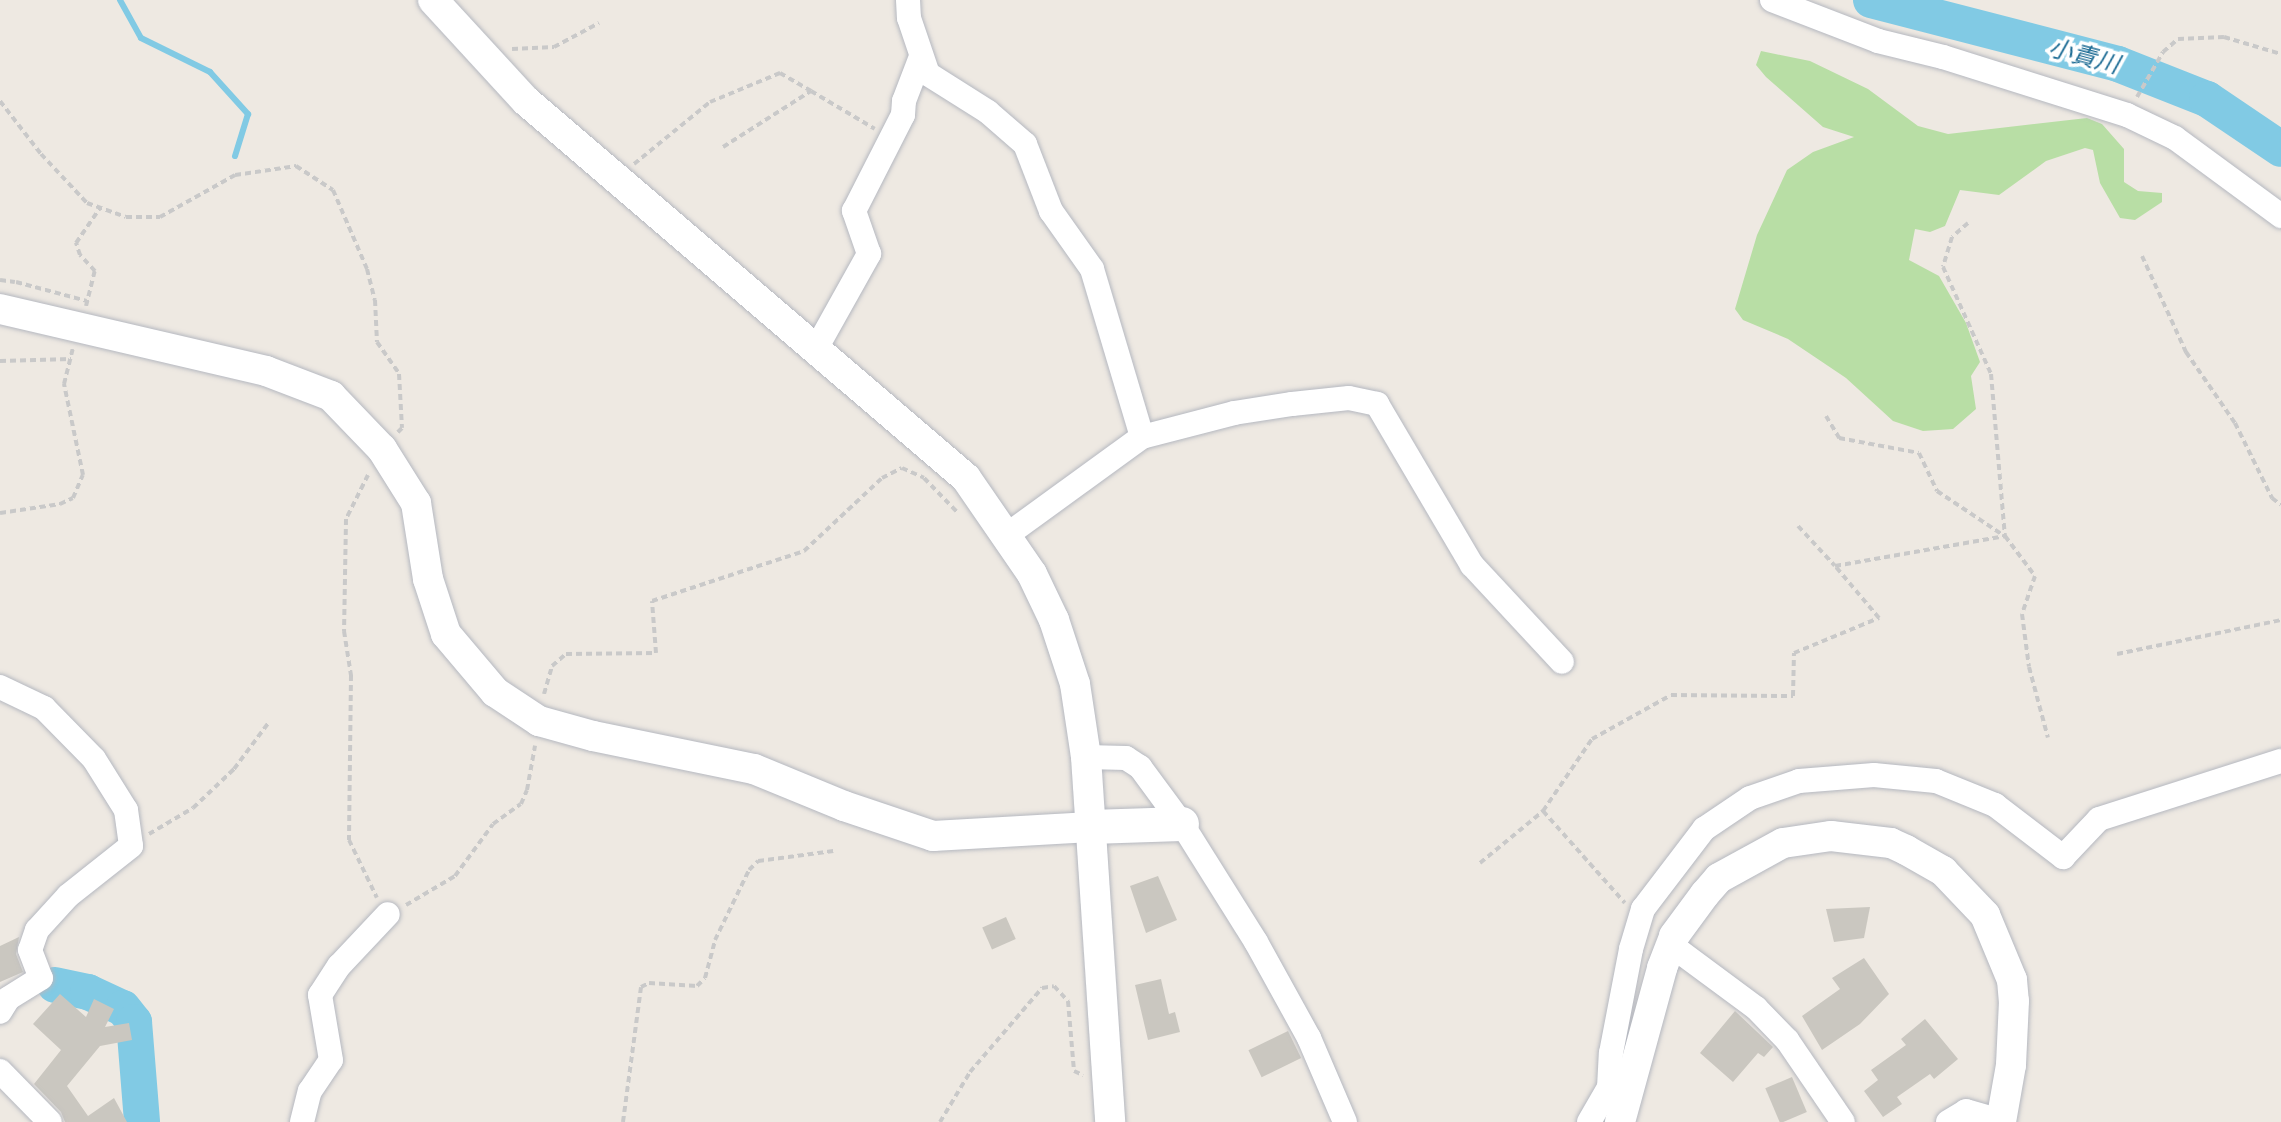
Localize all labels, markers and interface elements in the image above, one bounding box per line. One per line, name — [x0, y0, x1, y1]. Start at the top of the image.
water label: 小責川 — [2045, 33, 2123, 79]

